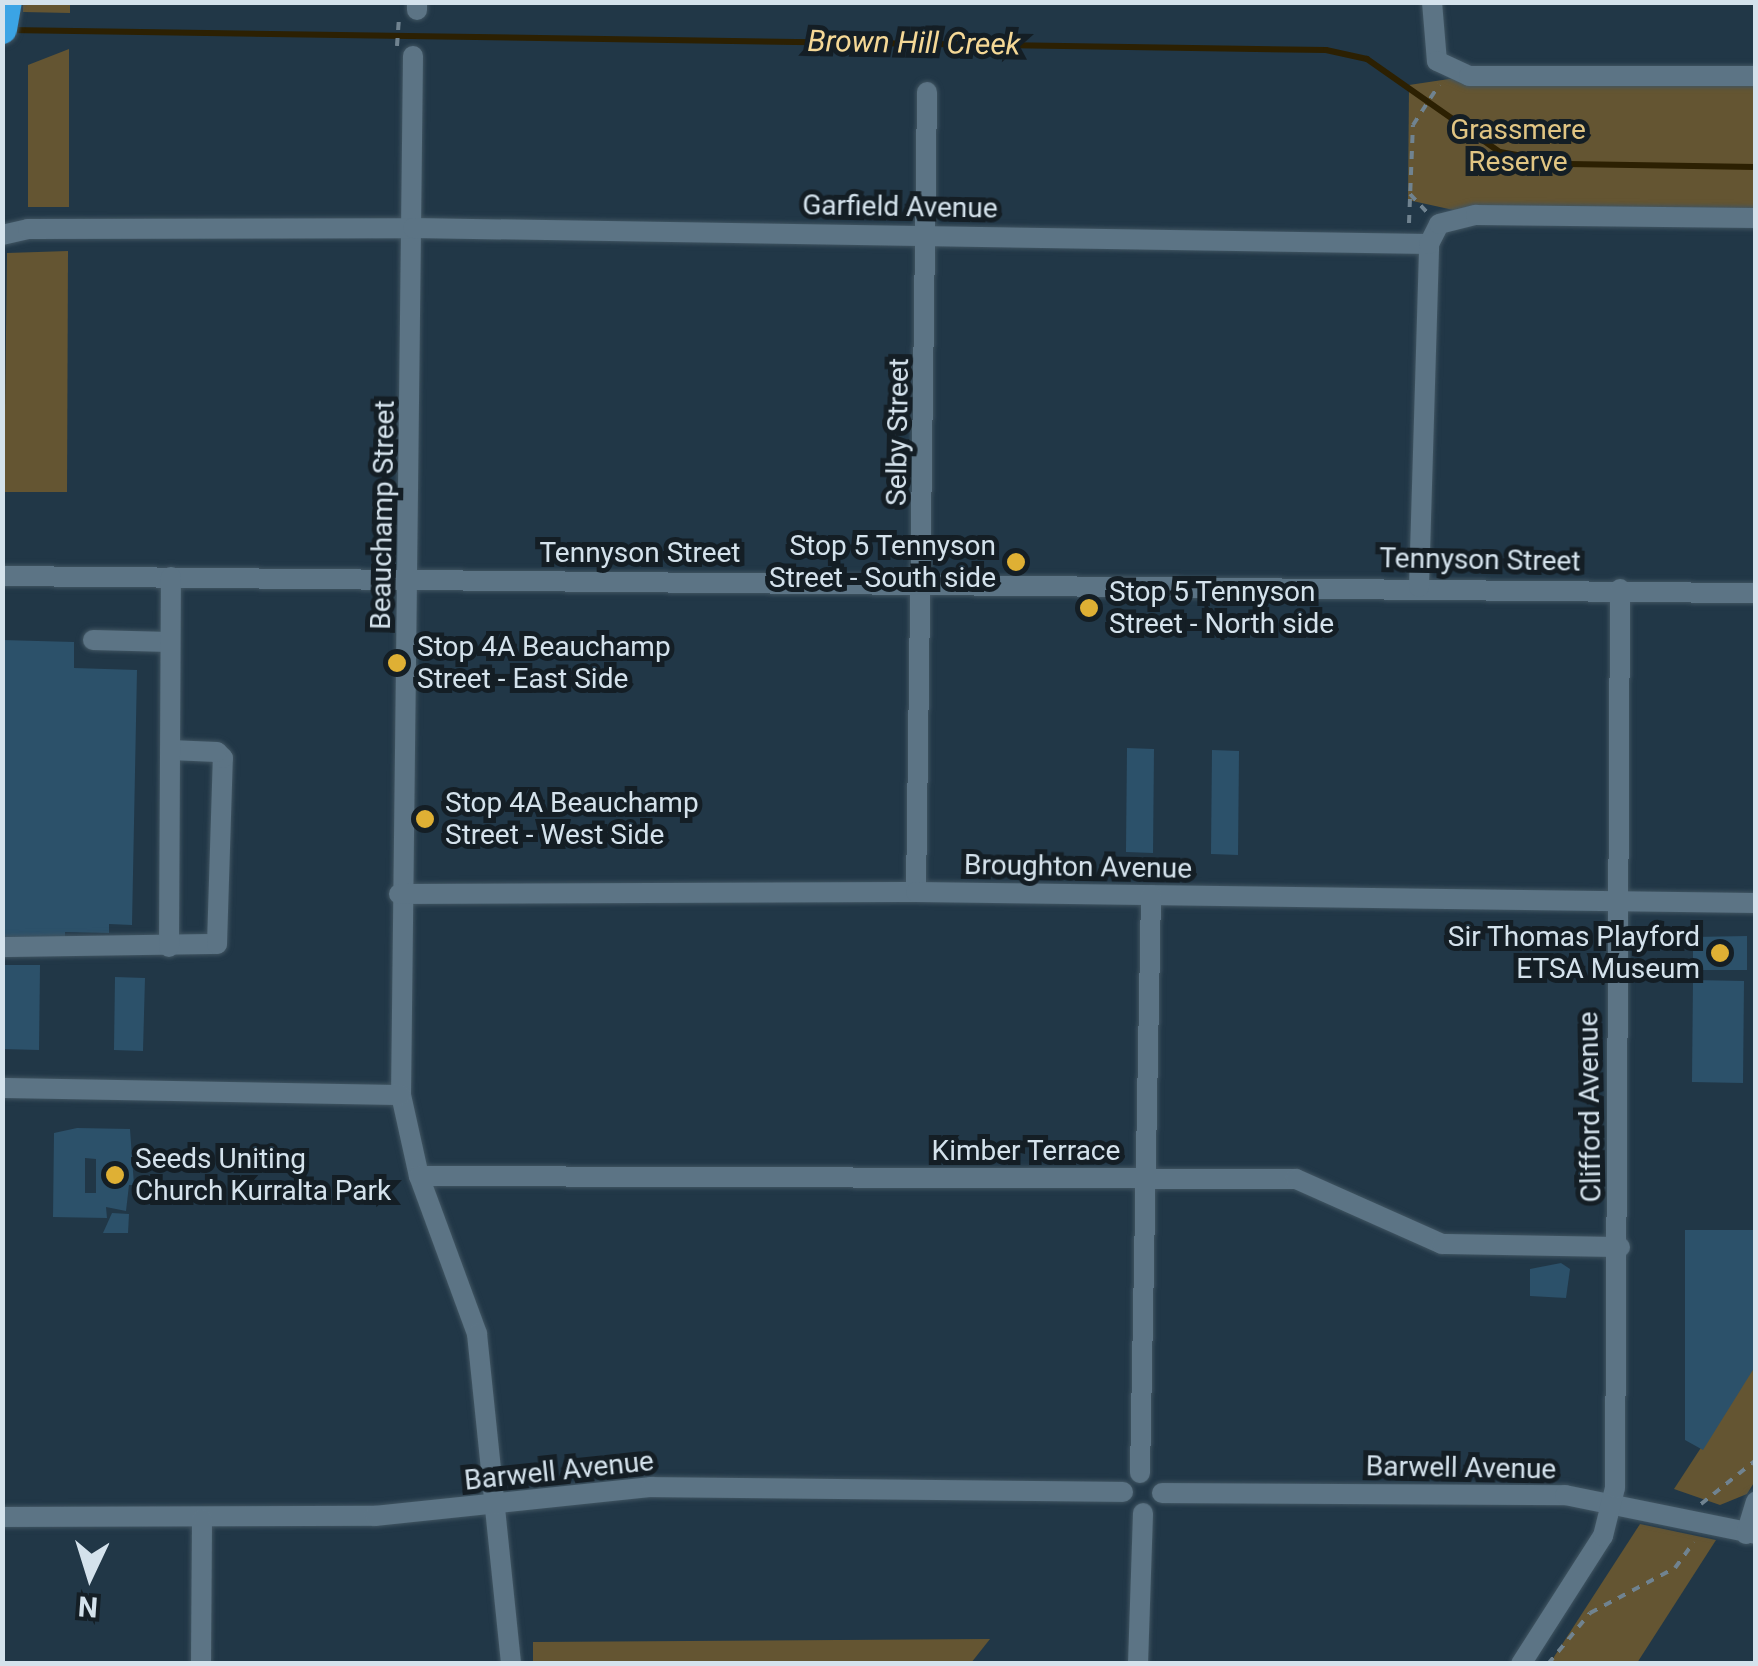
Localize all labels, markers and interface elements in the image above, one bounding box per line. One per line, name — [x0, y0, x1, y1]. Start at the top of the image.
water label: Brown Hill Creek — [807, 23, 1021, 63]
park label: Grassmere Reserve — [1450, 113, 1586, 179]
street label: Garfield Avenue — [802, 188, 998, 226]
street label: Selby Street — [880, 358, 916, 506]
street label: Beauchamp Street — [364, 400, 402, 630]
place label: Stop 5 Tennyson Street - South side — [769, 529, 996, 595]
street label: Tennyson Street — [539, 536, 741, 570]
street label: Tennyson Street — [1379, 541, 1581, 579]
marker: Stop 5 Tennyson Street - South side — [1005, 551, 1027, 573]
place label: Stop 5 Tennyson Street - North side — [1109, 575, 1334, 641]
marker: Stop 5 Tennyson Street - North side — [1078, 597, 1100, 619]
place label: Stop 4A Beauchamp Street - East Side — [417, 630, 671, 696]
marker: Stop 4A Beauchamp Street - East Side — [386, 652, 408, 674]
place label: Stop 4A Beauchamp Street - West Side — [445, 786, 699, 852]
marker: Stop 4A Beauchamp Street - West Side — [414, 808, 436, 830]
street label: Broughton Avenue — [964, 848, 1192, 886]
place label: Sir Thomas Playford ETSA Museum — [1447, 920, 1700, 986]
marker: Sir Thomas Playford ETSA Museum — [1709, 942, 1731, 964]
street label: Clifford Avenue — [1572, 1011, 1608, 1203]
street label: Kimber Terrace — [931, 1134, 1121, 1168]
place label: Seeds Uniting Church Kurralta Park — [135, 1142, 391, 1208]
marker: Seeds Uniting Church Kurralta Park — [104, 1164, 126, 1186]
street label: Barwell Avenue — [463, 1444, 655, 1498]
street label: Barwell Avenue — [1366, 1450, 1556, 1486]
north arrow — [40, 1526, 140, 1626]
text: N — [77, 1589, 99, 1624]

